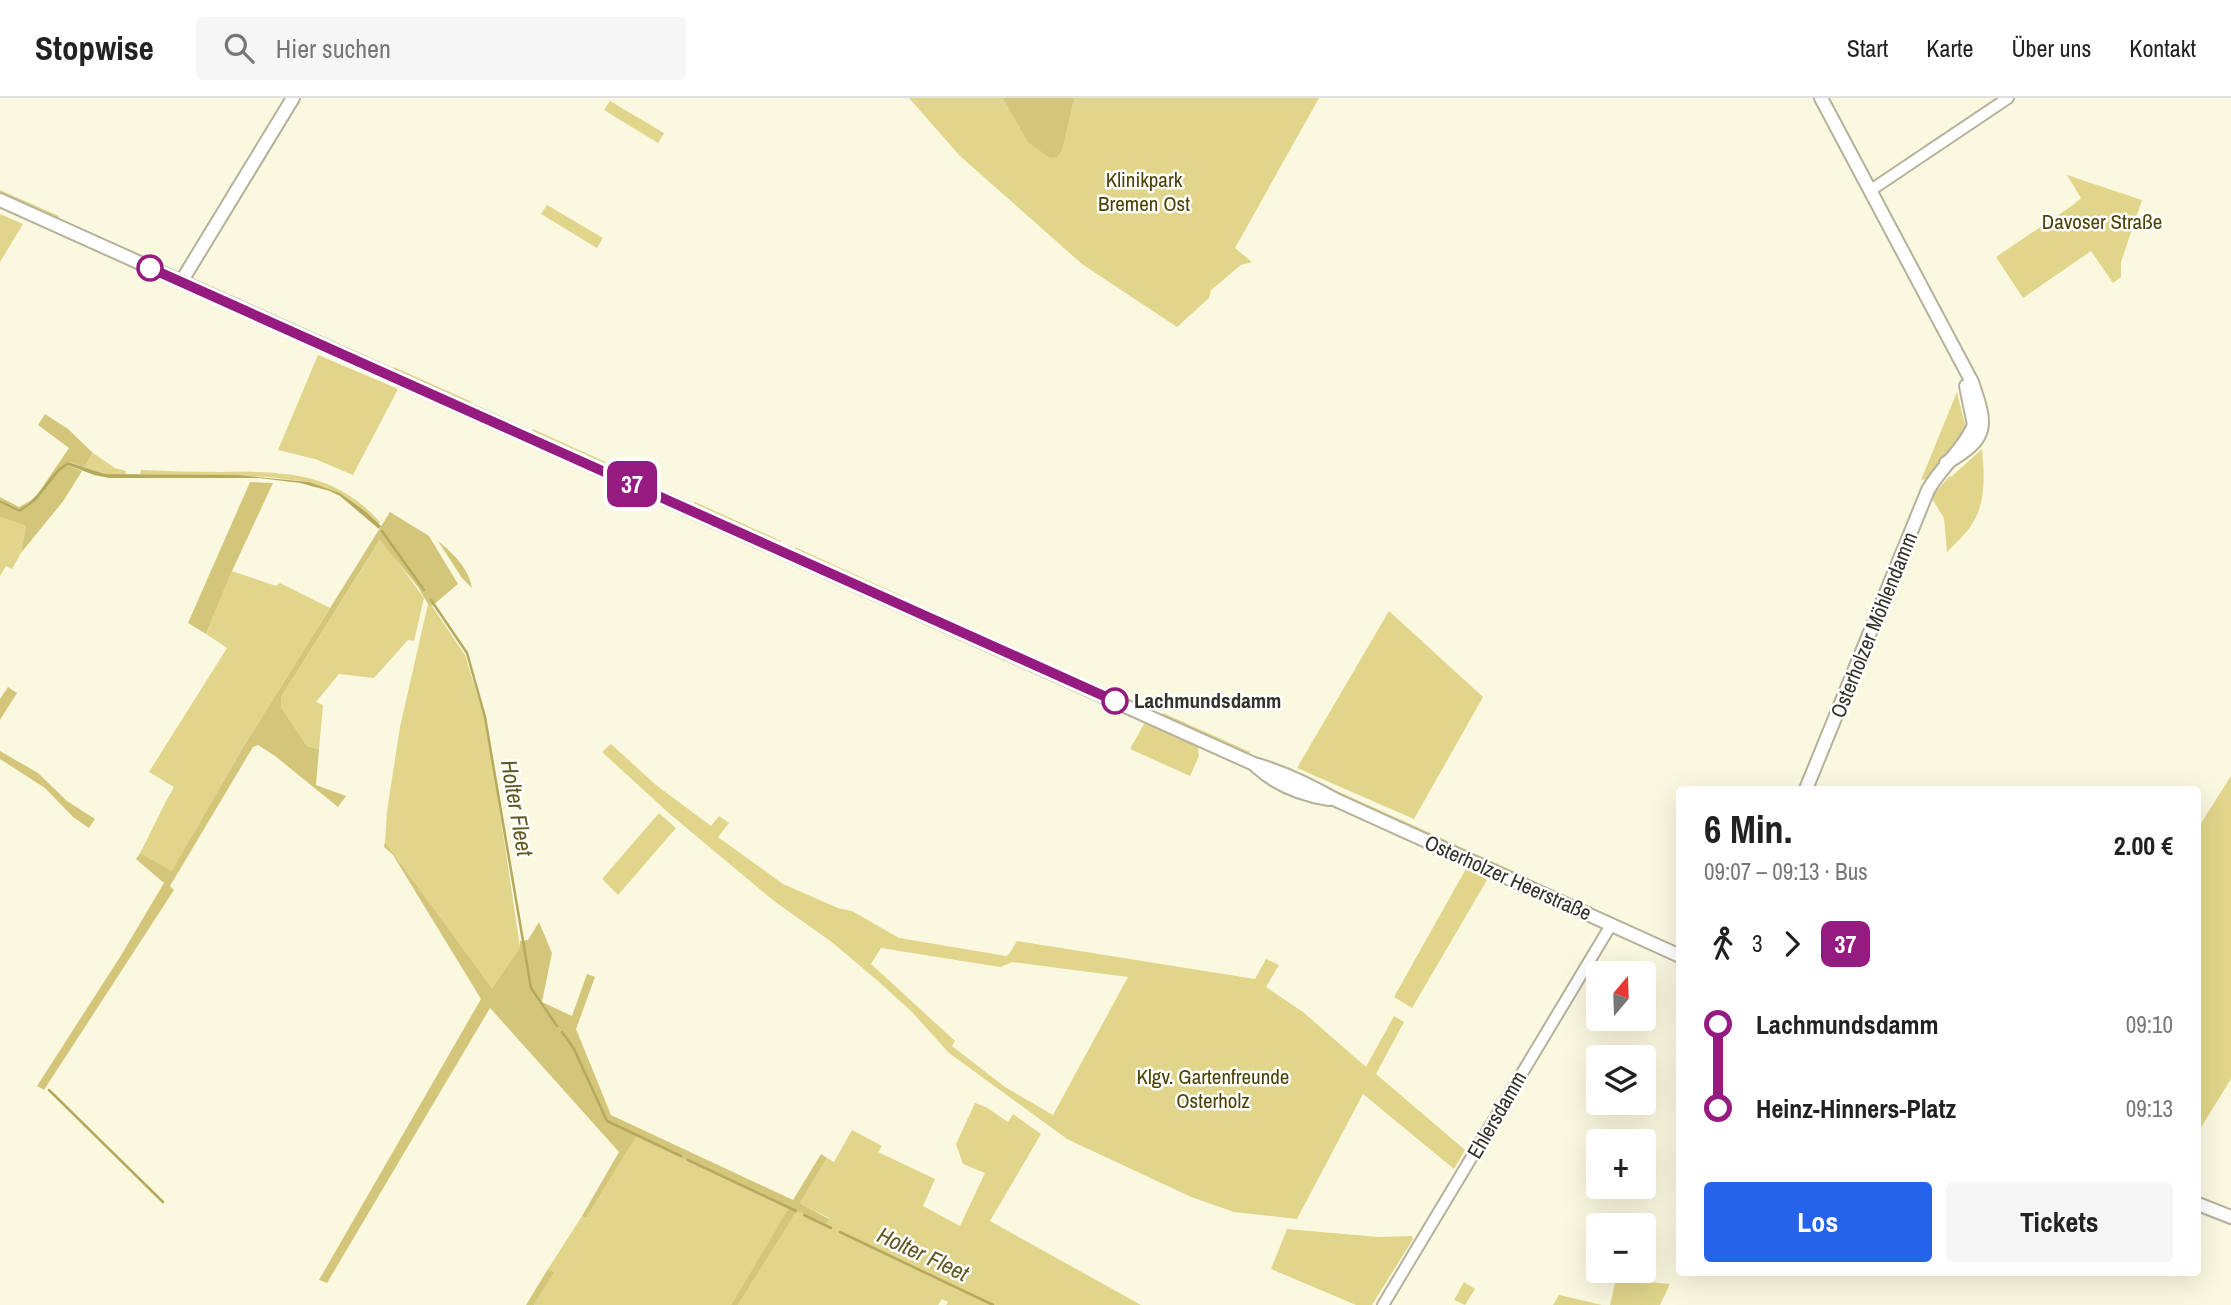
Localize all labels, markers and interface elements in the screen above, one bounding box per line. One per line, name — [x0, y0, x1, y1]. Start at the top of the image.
search box — [196, 17, 686, 80]
text: Stopwise — [35, 26, 154, 70]
icon: search — [220, 29, 258, 67]
text: Hier suchen — [276, 31, 391, 66]
text: Start — [1847, 32, 1888, 64]
text: Karte — [1926, 32, 1973, 64]
text: Über uns — [2011, 32, 2091, 64]
text: Kontakt — [2129, 32, 2196, 64]
park label: Klinikpark Bremen Ost — [1098, 165, 1190, 218]
park label: Davoser Straße — [2042, 207, 2162, 236]
unlabelled marker — [137, 255, 163, 281]
line badge: 37 — [600, 461, 664, 507]
text: 37 — [621, 468, 643, 500]
street label: Osterholzer Möhlendamm — [1823, 528, 1924, 722]
place label: Lachmundsdamm — [1134, 686, 1281, 715]
marker: Lachmundsdamm — [1102, 688, 1128, 714]
water label: Holter Fleet — [494, 757, 541, 859]
text: 6 Min. — [1704, 804, 1792, 855]
street label: Osterholzer Heerstraße — [1420, 828, 1596, 927]
text: 2.00 € — [2114, 828, 2173, 863]
text: 09:07 – 09:13 · Bus — [1704, 856, 1868, 887]
icon: walk — [1704, 925, 1742, 963]
icon: forward — [1773, 925, 1811, 963]
text: 3 — [1752, 928, 1763, 959]
text: 37 — [1835, 928, 1856, 960]
north arrow — [1586, 961, 1656, 1031]
map controls — [1586, 961, 1656, 1283]
text: Lachmundsdamm — [1756, 1007, 1938, 1042]
text: 09:10 — [2126, 1009, 2173, 1040]
button: layers — [1586, 1045, 1656, 1115]
park label: Klgv. Gartenfreunde Osterholz — [1137, 1062, 1289, 1115]
street label: Ehlersdamm — [1460, 1066, 1533, 1164]
text: Heinz-Hinners-Platz — [1756, 1091, 1956, 1126]
text: 09:13 — [2126, 1093, 2173, 1124]
button: + — [1586, 1129, 1656, 1199]
button: Los — [1704, 1182, 1932, 1262]
button: Tickets — [1946, 1182, 2173, 1262]
button: − — [1586, 1213, 1656, 1283]
water label: Holter Fleet — [872, 1219, 975, 1289]

